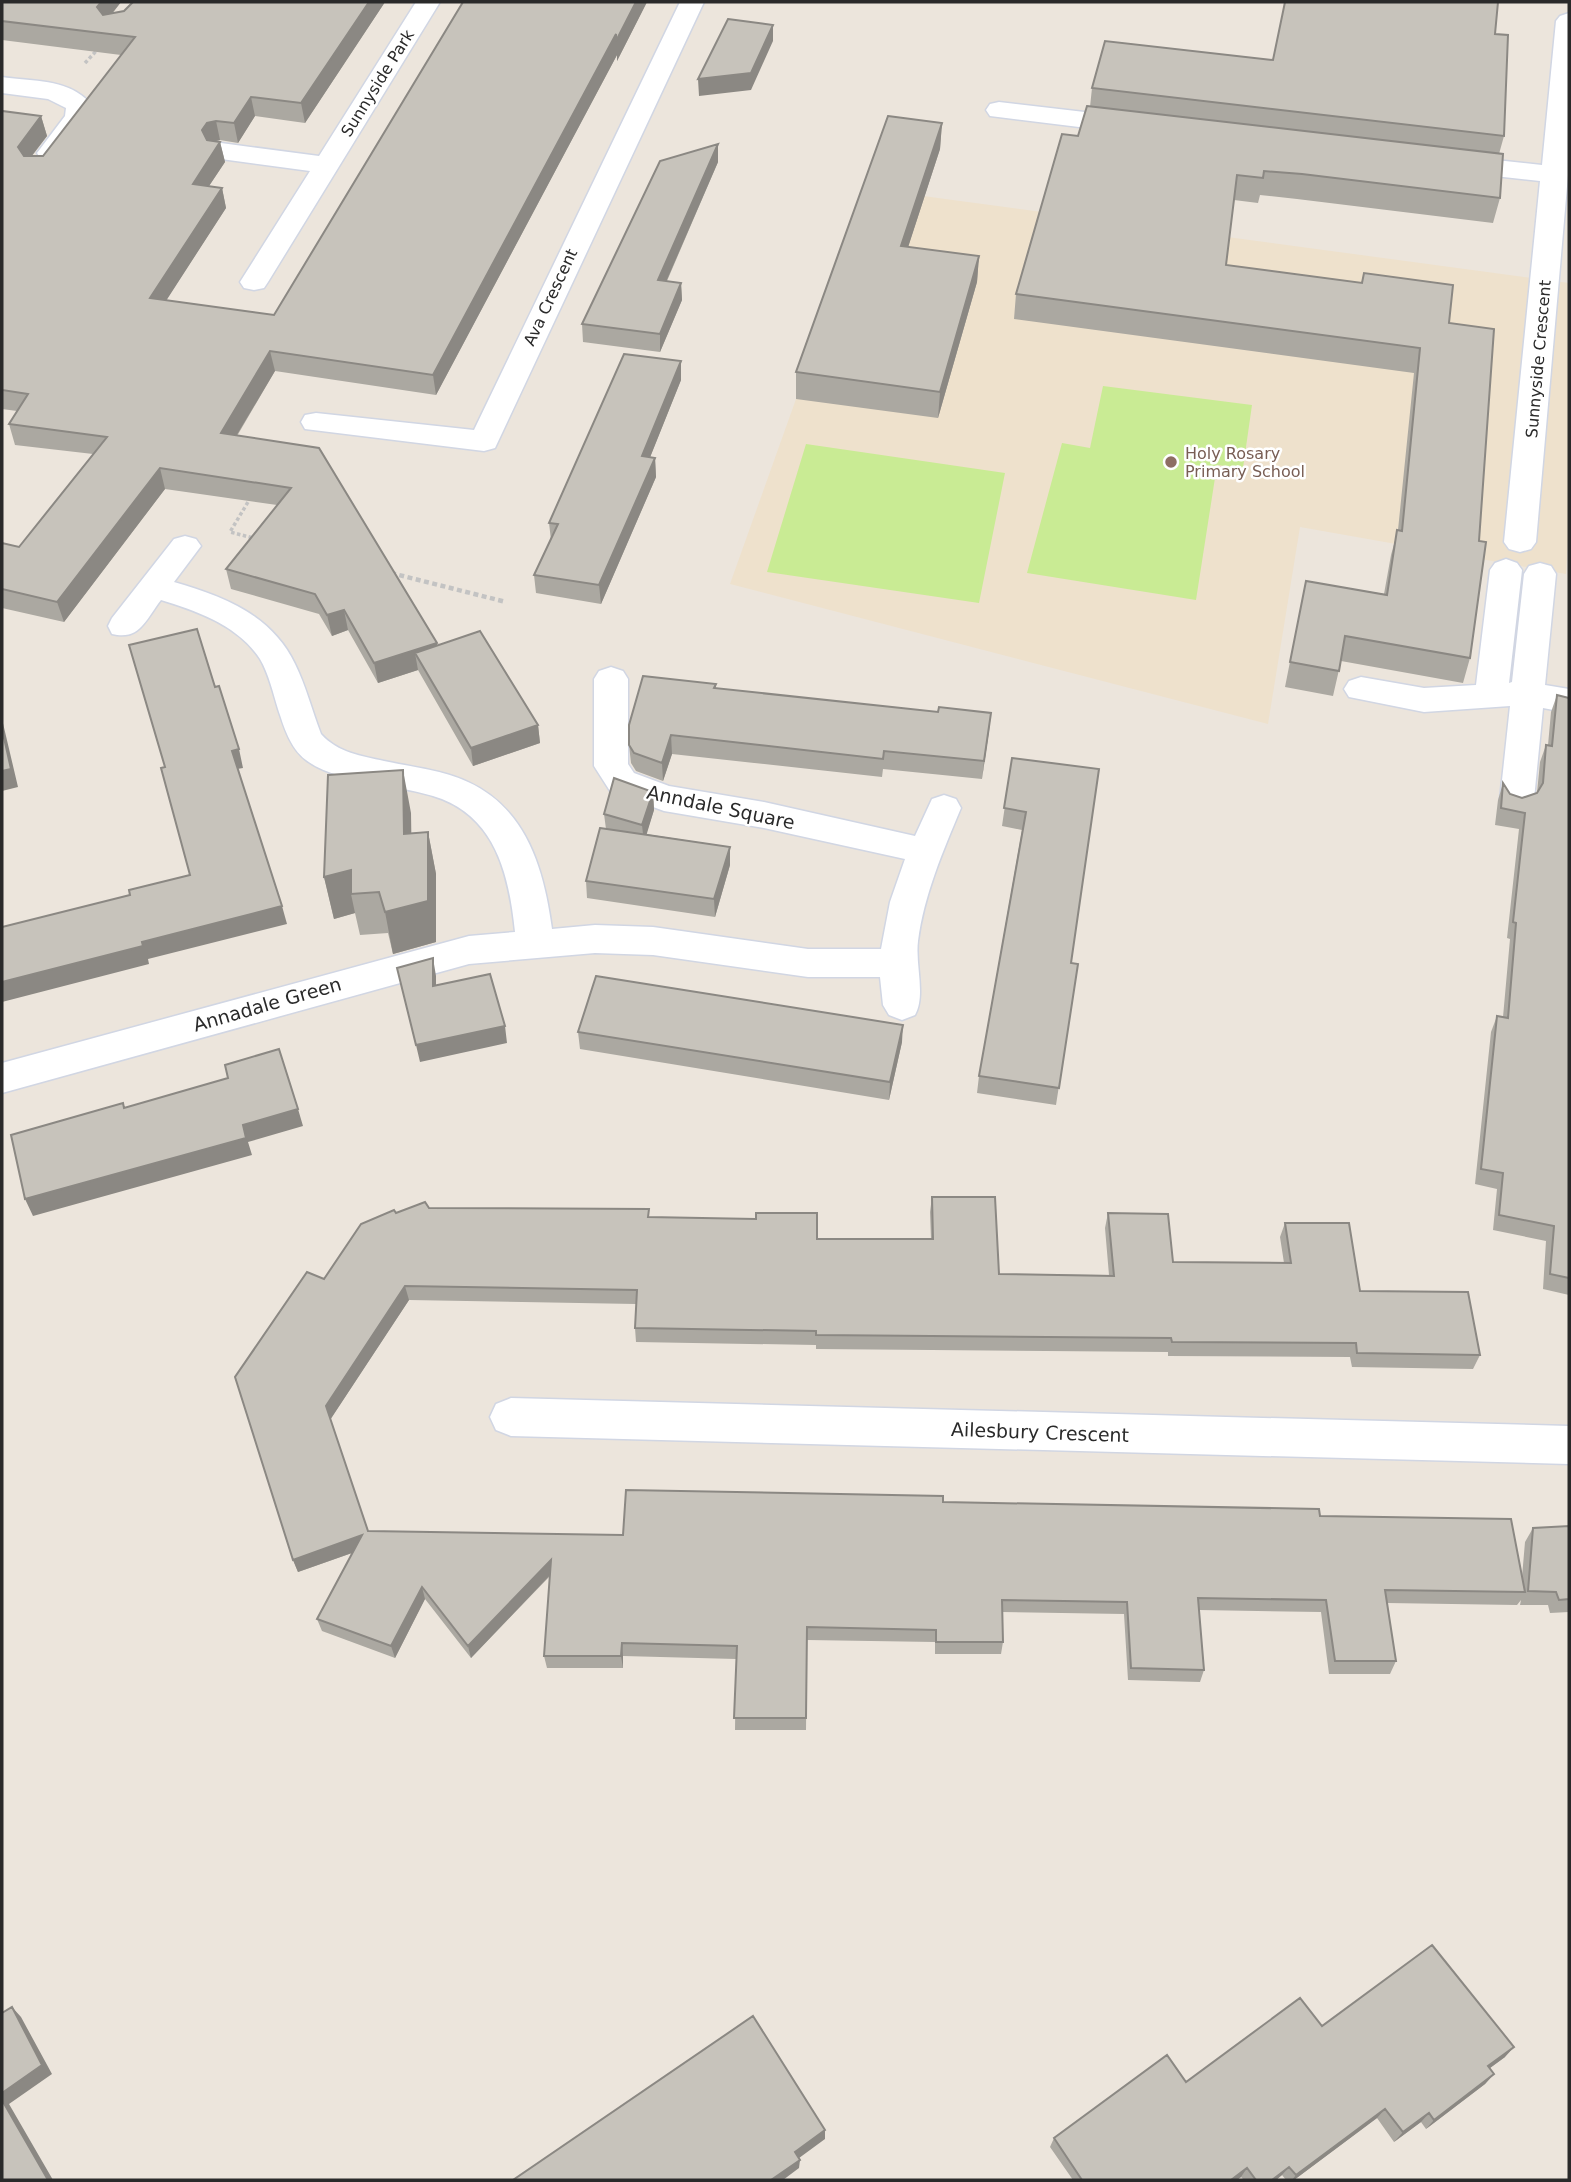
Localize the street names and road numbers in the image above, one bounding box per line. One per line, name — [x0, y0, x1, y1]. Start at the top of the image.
street label: Sunnyside Park — [337, 26, 418, 140]
street label: Ava Crescent — [520, 246, 581, 349]
street label: Sunnyside Crescent — [1522, 279, 1555, 439]
street label: Anndale Square — [645, 781, 797, 833]
street label: Annadale Green — [190, 972, 344, 1036]
street label: Ailesbury Crescent — [951, 1418, 1129, 1446]

